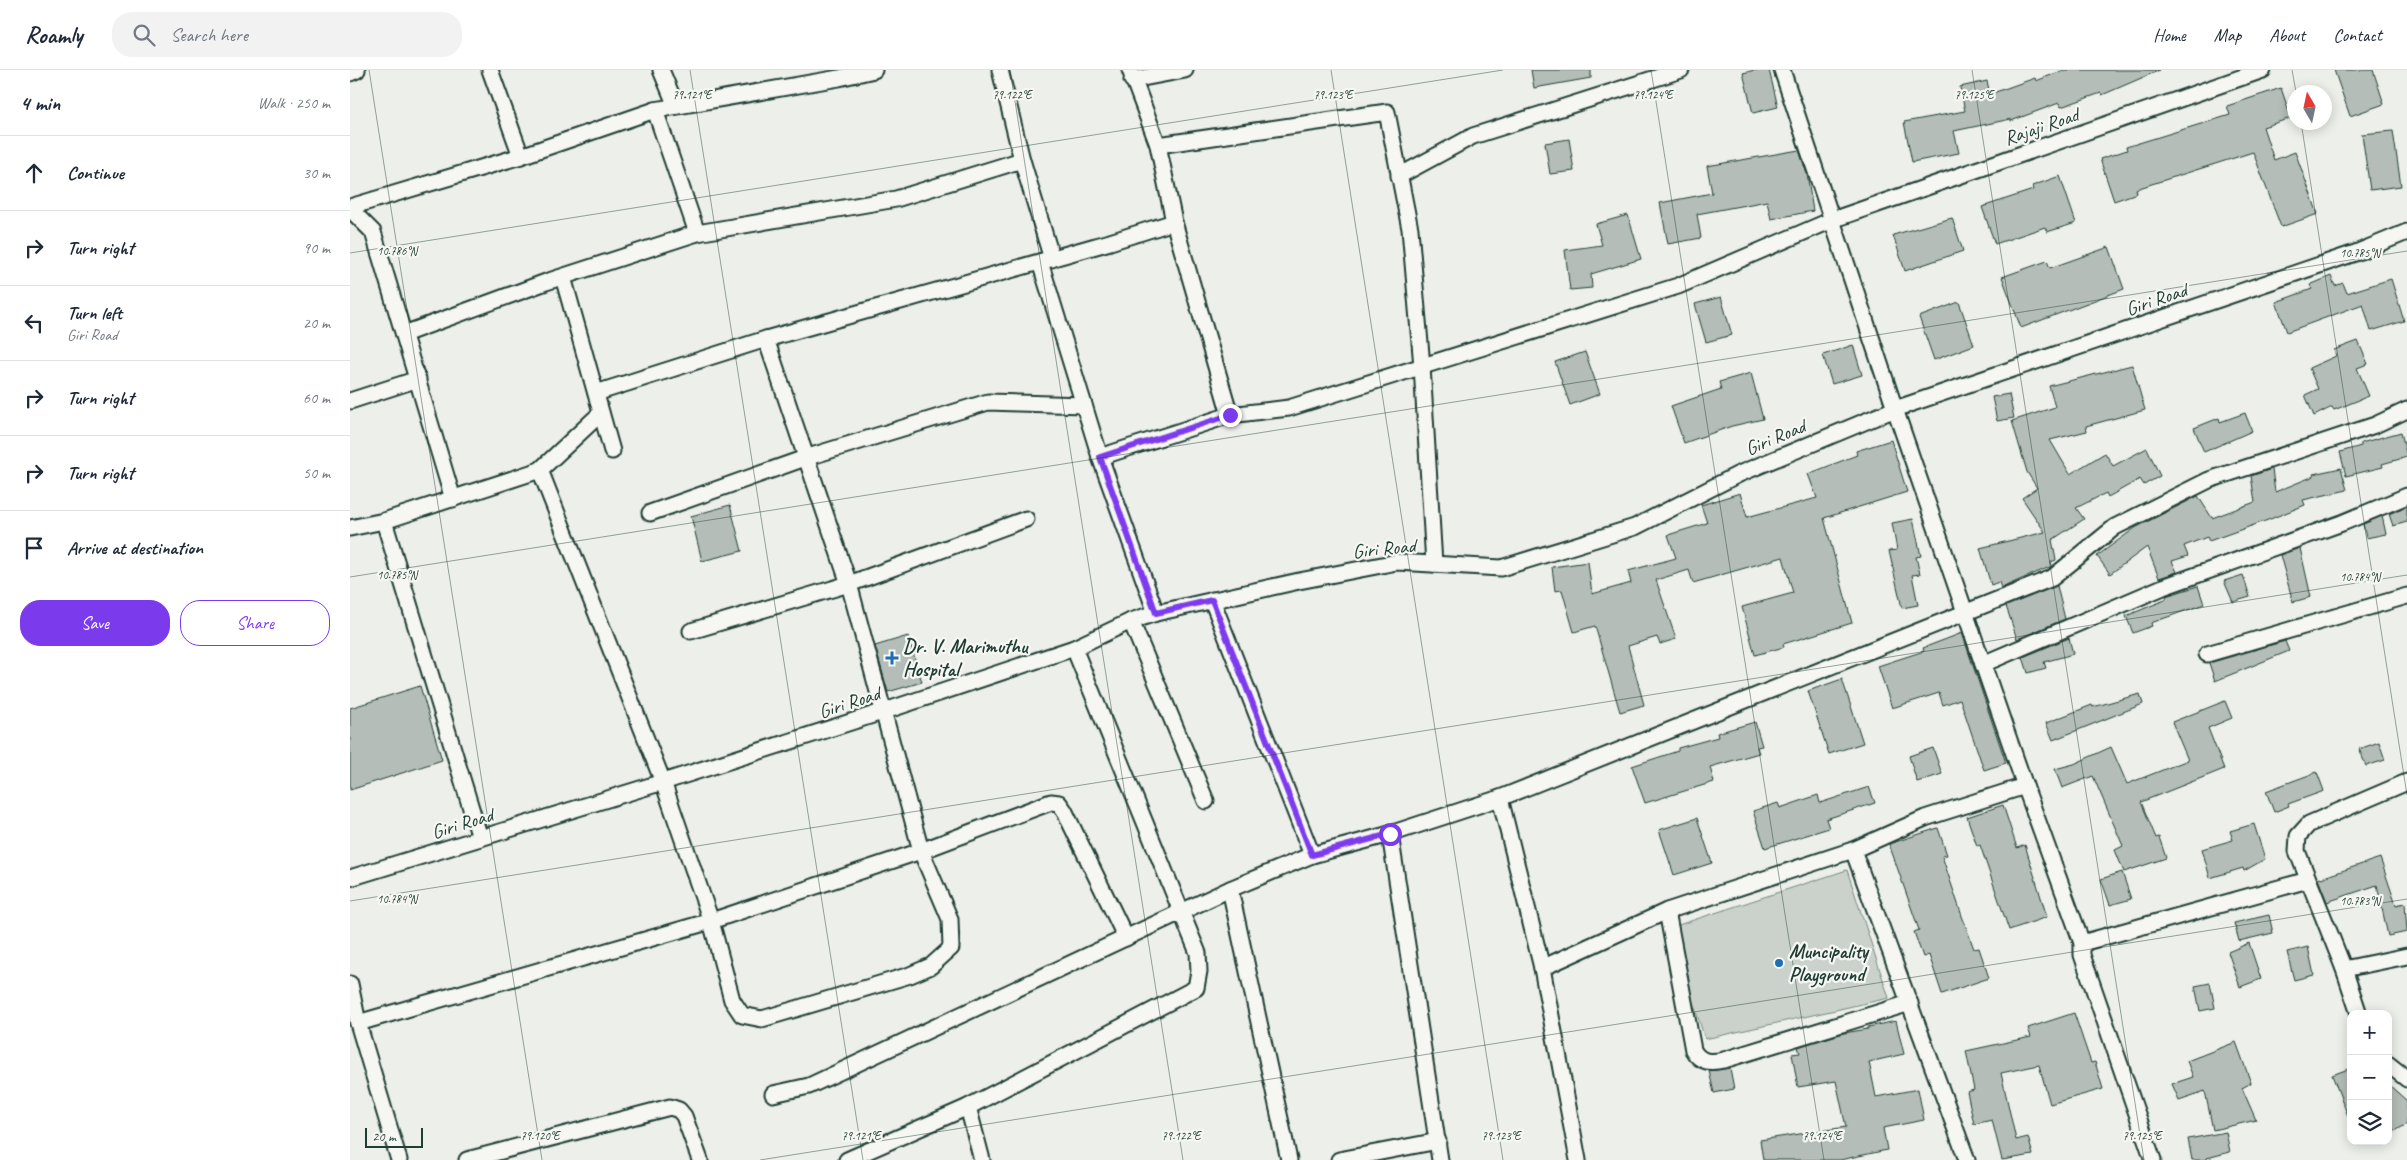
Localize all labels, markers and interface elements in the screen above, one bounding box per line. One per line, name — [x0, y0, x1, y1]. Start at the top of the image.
search box — [112, 12, 462, 57]
text: Roamly — [25, 20, 82, 50]
icon: search — [130, 21, 158, 49]
text: Search here — [170, 23, 248, 47]
text: Home — [2153, 24, 2186, 46]
text: Map — [2214, 24, 2241, 46]
text: About — [2269, 24, 2305, 46]
text: Contact — [2333, 24, 2382, 46]
north arrow — [2287, 85, 2332, 130]
text: 79.121°E — [672, 87, 713, 103]
text: 79.122°E — [992, 87, 1033, 103]
text: 79.123°E — [1313, 87, 1354, 103]
text: 79.124°E — [1633, 87, 1674, 103]
text: 79.125°E — [1954, 87, 1995, 103]
text: 4 min — [20, 90, 60, 116]
text: Walk · 250 m — [258, 93, 330, 113]
street label: Rajaji Road — [2000, 101, 2085, 151]
icon: ahead — [20, 159, 48, 187]
text: Continue — [67, 161, 124, 185]
text: 30 m — [303, 163, 330, 183]
icon: right — [20, 234, 48, 262]
text: Turn right — [67, 236, 134, 260]
text: 90 m — [303, 238, 330, 258]
text: 10.786°N — [377, 243, 419, 259]
text: 10.785°N — [2340, 245, 2382, 261]
street label: Giri Road — [2122, 276, 2193, 322]
text: Turn left — [67, 301, 122, 325]
icon: left — [20, 309, 48, 337]
text: 20 m — [303, 313, 330, 333]
text: Giri Road — [67, 325, 117, 345]
icon: right — [20, 384, 48, 412]
text: Turn right — [67, 386, 134, 410]
text: 60 m — [303, 388, 330, 408]
route end — [1219, 404, 1242, 427]
street label: Giri Road — [1741, 412, 1812, 461]
icon: right — [20, 459, 48, 487]
text: Turn right — [67, 461, 134, 485]
text: 50 m — [303, 463, 330, 483]
street label: Giri Road — [1351, 532, 1420, 564]
icon: arrive — [20, 534, 48, 562]
text: Arrive at destination — [67, 536, 203, 560]
text: 10.785°N — [377, 567, 419, 583]
text: 10.784°N — [2340, 569, 2382, 585]
button: Save — [20, 600, 170, 646]
button: Share — [180, 600, 330, 646]
place label: Dr. V. Marimuthu Hospital — [903, 634, 1029, 682]
marker: Dr. V. Marimuthu Hospital — [885, 651, 899, 665]
street label: Giri Road — [815, 680, 886, 724]
street label: Giri Road — [428, 801, 499, 845]
route start — [1379, 823, 1402, 846]
text: 10.784°N — [377, 891, 419, 907]
text: 10.783°N — [2340, 893, 2382, 909]
place label: Muncipality Playground — [1789, 939, 1870, 988]
marker: Muncipality Playground — [1773, 957, 1785, 969]
map controls — [2347, 1010, 2392, 1145]
button: + — [2347, 1010, 2392, 1055]
button: − — [2347, 1055, 2392, 1100]
button: layers — [2347, 1100, 2392, 1145]
scale bar — [365, 1125, 422, 1148]
text: 20 m — [372, 1128, 396, 1145]
text: 79.120°E — [520, 1128, 561, 1144]
text: 79.121°E — [841, 1128, 882, 1144]
text: 79.122°E — [1161, 1128, 1202, 1144]
text: 79.123°E — [1481, 1128, 1522, 1144]
text: 79.124°E — [1802, 1128, 1843, 1144]
text: 79.125°E — [2122, 1128, 2163, 1144]

